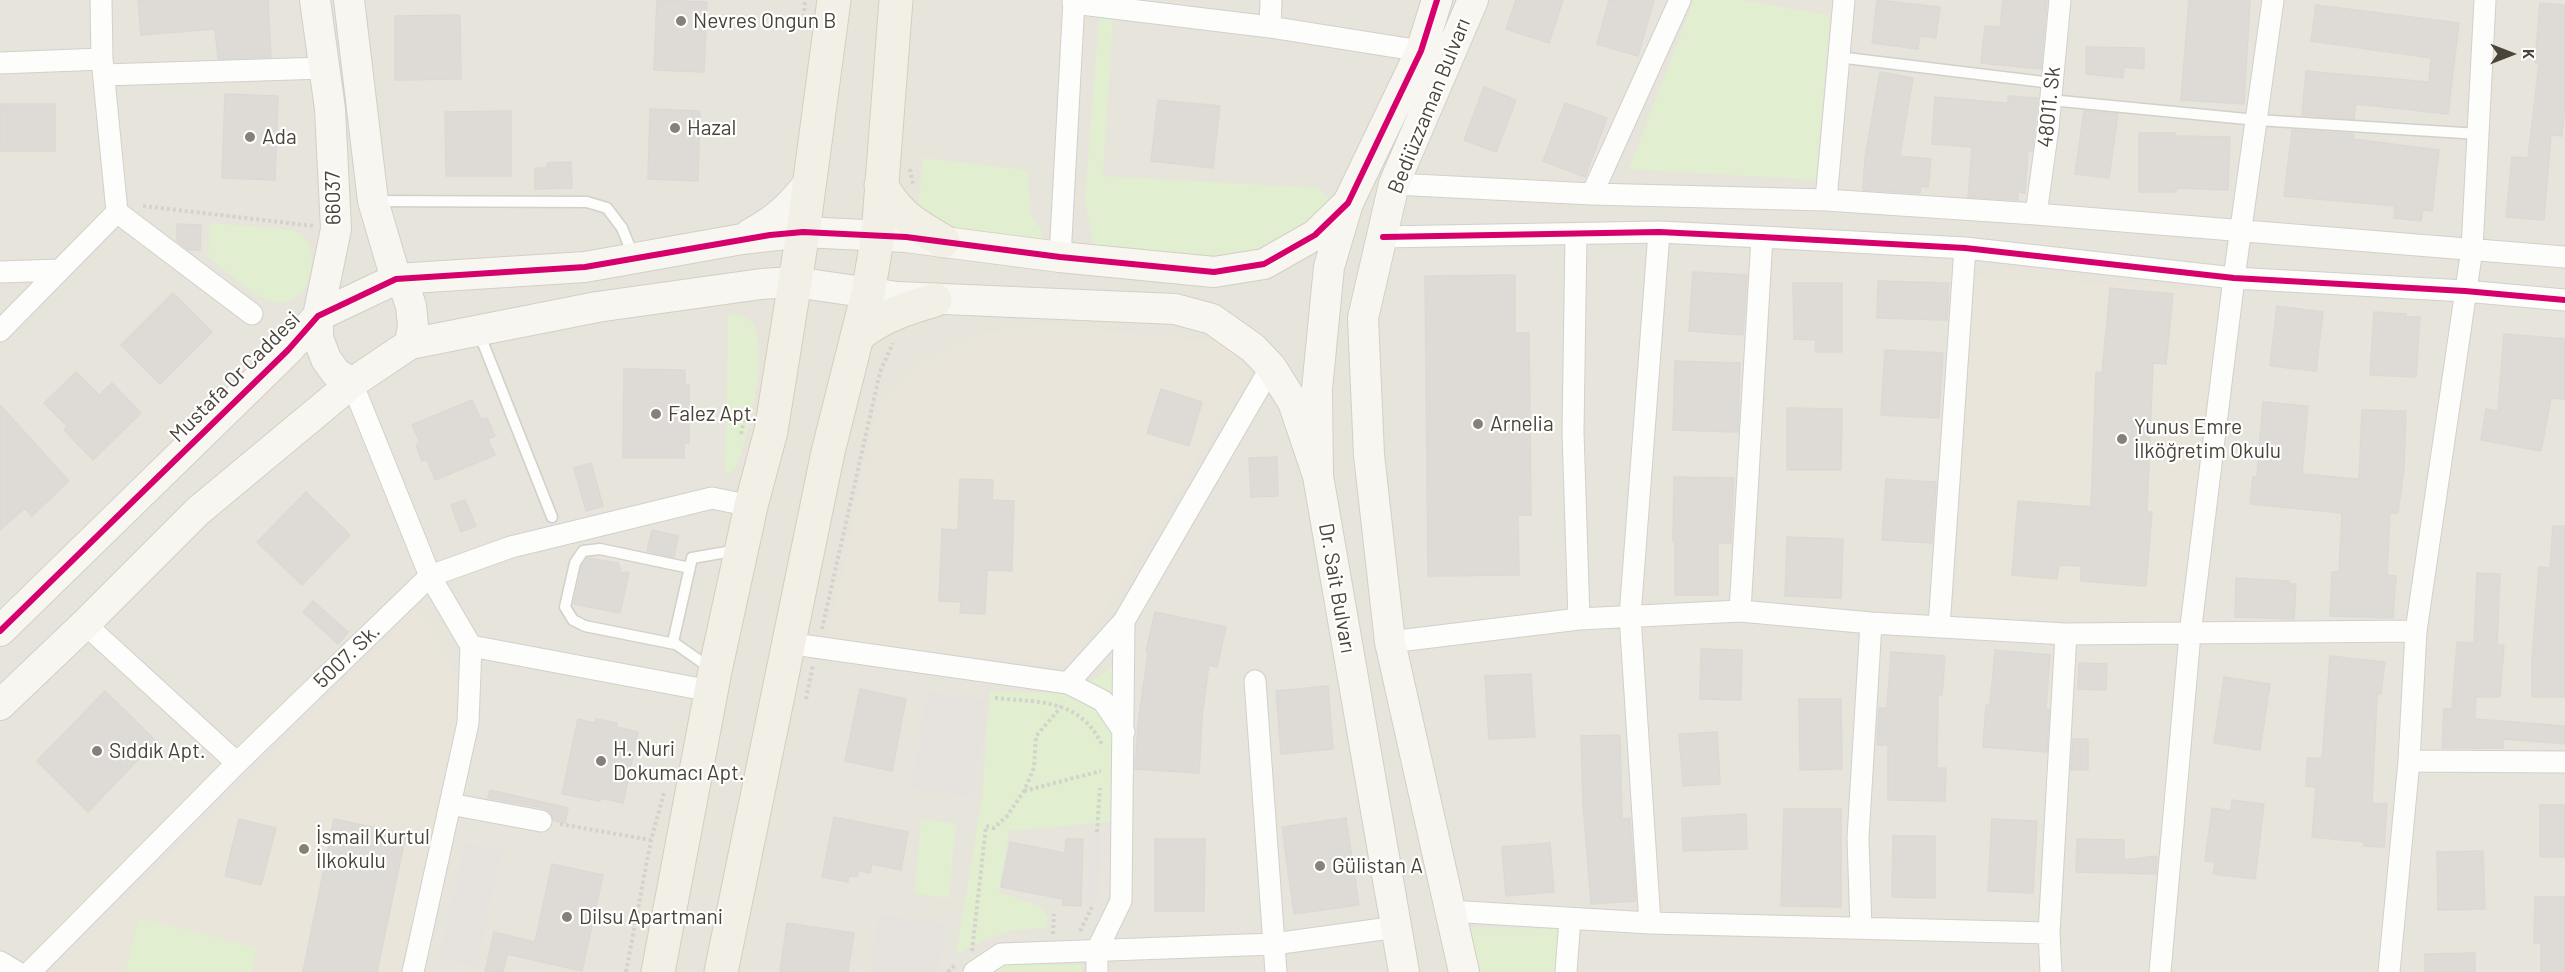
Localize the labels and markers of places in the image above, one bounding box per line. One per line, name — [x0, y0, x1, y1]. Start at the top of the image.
place label: Nevres Ongun B — [693, 8, 836, 34]
marker: Nevres Ongun B — [674, 14, 688, 28]
place label: Hazal — [687, 115, 736, 141]
marker: Hazal — [668, 121, 682, 135]
place label: Ada — [262, 124, 297, 150]
marker: Ada — [243, 130, 257, 144]
place label: Falez Apt. — [668, 401, 757, 427]
marker: Falez Apt. — [649, 407, 663, 421]
place label: Arnelia — [1490, 411, 1554, 437]
place label: Yunus Emre İlköğretim Okulu — [2134, 414, 2281, 464]
marker: Arnelia — [1471, 417, 1485, 431]
marker: Yunus Emre İlköğretim Okulu — [2115, 432, 2129, 446]
place label: H. Nuri Dokumacı Apt. — [613, 736, 745, 786]
place label: Sıddık Apt. — [109, 738, 206, 764]
marker: Sıddık Apt. — [90, 744, 104, 758]
marker: H. Nuri Dokumacı Apt. — [594, 754, 608, 768]
place label: İsmail Kurtul İlkokulu — [316, 824, 430, 874]
marker: İsmail Kurtul İlkokulu — [297, 842, 311, 856]
place label: Gülistan A — [1332, 853, 1423, 879]
marker: Gülistan A — [1313, 859, 1327, 873]
place label: Dilsu Apartmani — [579, 904, 723, 930]
marker: Dilsu Apartmani — [560, 910, 574, 924]

